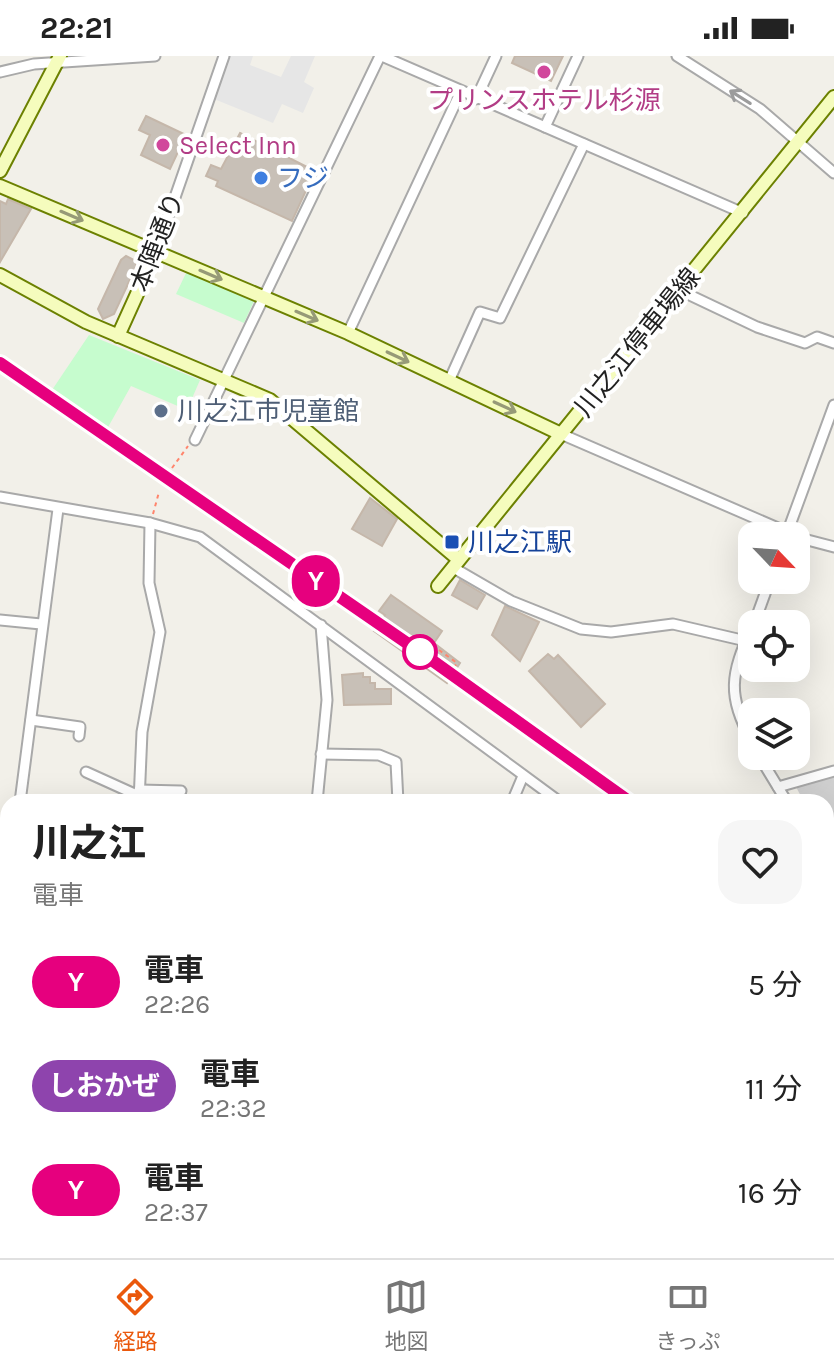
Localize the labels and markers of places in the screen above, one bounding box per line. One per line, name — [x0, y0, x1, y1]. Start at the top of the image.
marker: プリンスホテル杉源 — [535, 63, 553, 81]
place label: プリンスホテル杉源 — [427, 85, 661, 116]
place label: Select Inn — [179, 130, 297, 161]
marker: Select Inn — [154, 136, 172, 154]
place label: フジ — [277, 163, 329, 194]
marker: フジ — [252, 169, 270, 187]
place label: 川之江市児童館 — [177, 396, 359, 427]
marker: 川之江市児童館 — [152, 402, 170, 420]
place label: 川之江駅 — [468, 527, 572, 558]
marker: 川之江駅 — [443, 533, 461, 551]
unlabelled marker — [403, 635, 437, 669]

